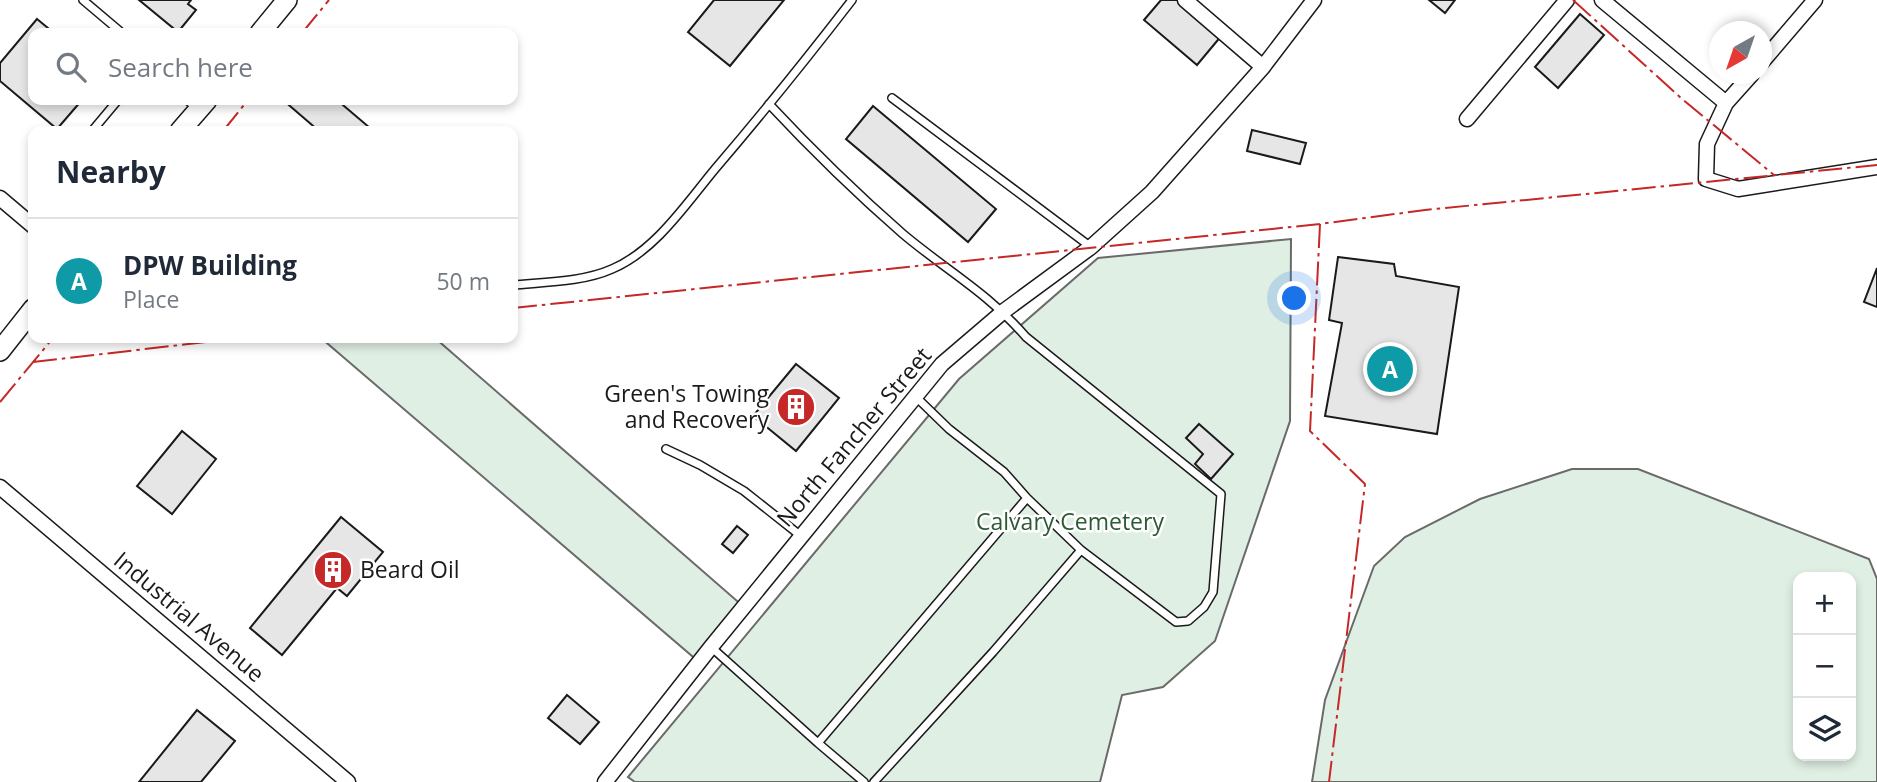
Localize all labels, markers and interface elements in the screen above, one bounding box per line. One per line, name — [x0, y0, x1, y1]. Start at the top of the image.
north arrow — [1709, 21, 1772, 84]
search box — [28, 28, 518, 105]
icon: search — [52, 48, 90, 86]
text: Search here — [108, 49, 253, 85]
text: Nearby — [56, 151, 166, 192]
text: DPW Building — [123, 247, 297, 283]
text: A — [71, 265, 87, 297]
text: 50 m — [436, 265, 490, 297]
your location — [1277, 281, 1311, 315]
text: Place — [123, 283, 179, 315]
street label: North Fancher Street — [769, 340, 938, 533]
pin: A — [1367, 343, 1413, 395]
place label: Green's Towing and Recovery — [604, 377, 770, 435]
building icon: Green's Towing and Recovery — [775, 386, 817, 428]
park label: Calvary Cemetery — [976, 505, 1164, 537]
street label: Industrial Avenue — [107, 544, 272, 689]
building icon: Beard Oil — [312, 549, 354, 591]
place label: Beard Oil — [360, 553, 460, 585]
map controls — [1793, 572, 1856, 761]
button: + — [1793, 572, 1856, 635]
button: − — [1793, 635, 1856, 698]
button: layers — [1793, 698, 1856, 761]

